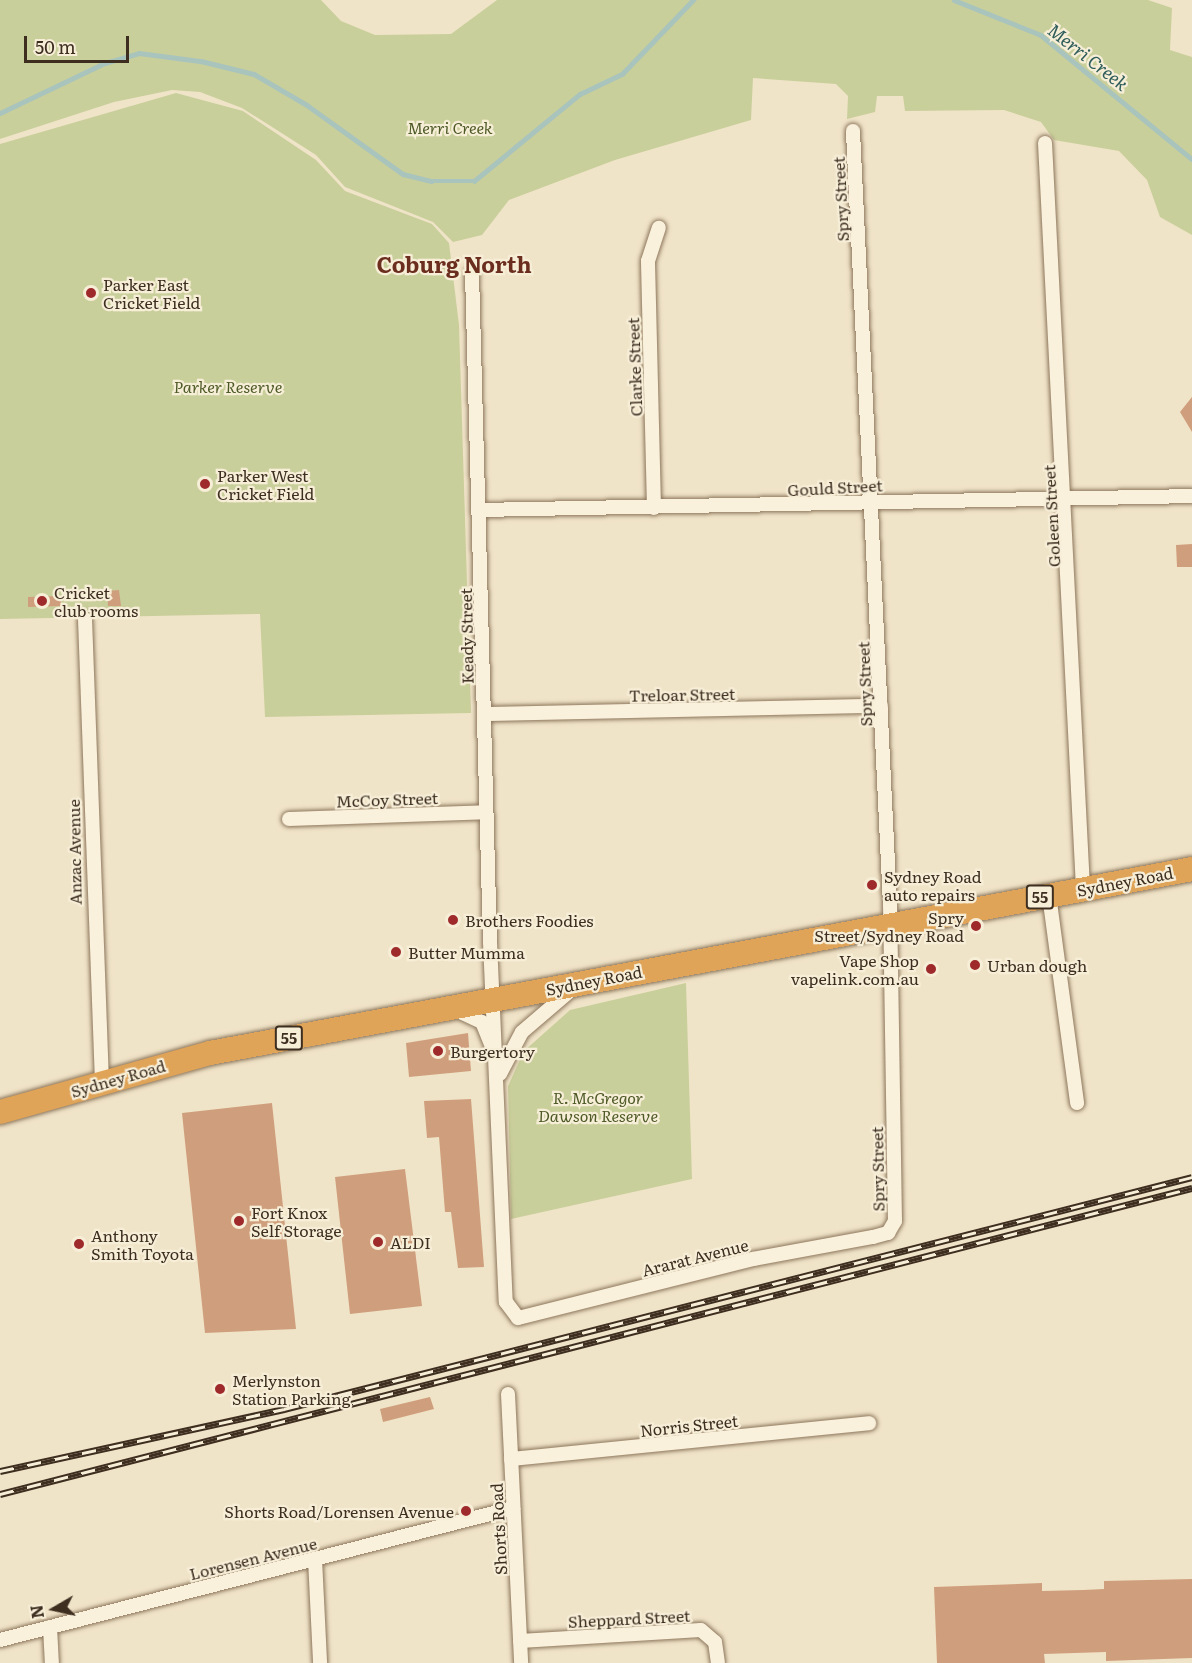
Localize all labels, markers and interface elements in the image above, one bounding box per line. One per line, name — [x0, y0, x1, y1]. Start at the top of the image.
water label: Merri Creek — [1044, 19, 1132, 95]
scale bar — [27, 24, 132, 62]
text: 50 m — [35, 33, 76, 60]
park label: Merri Creek — [407, 117, 493, 137]
street label: Spry Street — [828, 156, 852, 242]
district label: Coburg North — [376, 251, 532, 277]
place label: Parker East Cricket Field — [103, 274, 200, 312]
marker: Parker East Cricket Field — [84, 286, 98, 300]
street label: Clarke Street — [623, 317, 645, 417]
park label: Parker Reserve — [174, 376, 282, 396]
street label: Goleen Street — [1039, 464, 1063, 568]
place label: Parker West Cricket Field — [217, 465, 314, 503]
street label: Gould Street — [787, 475, 883, 499]
marker: Parker West Cricket Field — [198, 477, 212, 491]
place label: Cricket club rooms — [54, 582, 138, 620]
street label: Keady Street — [456, 588, 476, 684]
marker: Cricket club rooms — [35, 594, 49, 608]
street label: Spry Street — [853, 641, 875, 727]
street label: Treloar Street — [629, 683, 735, 705]
street label: McCoy Street — [336, 788, 438, 810]
street label: Anzac Avenue — [63, 799, 85, 905]
street label: Sydney Road — [1075, 862, 1175, 900]
place label: Sydney Road auto repairs — [884, 866, 982, 904]
marker: Sydney Road auto repairs — [865, 878, 879, 892]
road number: 55 — [1025, 885, 1055, 909]
place label: Spry Street/Sydney Road — [814, 907, 964, 945]
place label: Brothers Foodies — [465, 910, 594, 930]
marker: Brothers Foodies — [446, 913, 460, 927]
marker: Spry Street/Sydney Road — [969, 919, 983, 933]
place label: Butter Mumma — [408, 942, 525, 962]
marker: Butter Mumma — [389, 945, 403, 959]
place label: Vape Shop vapelink.com.au — [791, 950, 919, 988]
place label: Urban dough — [987, 955, 1087, 975]
marker: Urban dough — [968, 958, 982, 972]
street label: Sydney Road — [544, 961, 644, 999]
marker: Vape Shop vapelink.com.au — [924, 962, 938, 976]
road number: 55 — [274, 1026, 304, 1050]
place label: Burgertory — [450, 1041, 535, 1061]
marker: Burgertory — [431, 1044, 445, 1058]
street label: Sydney Road — [68, 1055, 168, 1101]
park label: R. McGregor Dawson Reserve — [538, 1087, 658, 1125]
street label: Spry Street — [867, 1126, 887, 1212]
place label: Fort Knox Self Storage — [251, 1202, 341, 1240]
marker: Fort Knox Self Storage — [232, 1214, 246, 1228]
place label: Anthony Smith Toyota — [91, 1225, 194, 1263]
place label: ALDI — [390, 1232, 431, 1252]
street label: Ararat Avenue — [640, 1234, 750, 1280]
marker: ALDI — [371, 1235, 385, 1249]
marker: Anthony Smith Toyota — [72, 1237, 86, 1251]
place label: Merlynston Station Parking — [232, 1370, 351, 1408]
marker: Merlynston Station Parking — [213, 1382, 227, 1396]
street label: Norris Street — [639, 1410, 739, 1440]
street label: Shorts Road — [486, 1482, 510, 1576]
place label: Shorts Road/Lorensen Avenue — [224, 1501, 454, 1521]
marker: Shorts Road/Lorensen Avenue — [459, 1504, 473, 1518]
street label: Lorensen Avenue — [187, 1533, 319, 1583]
north arrow — [24, 1579, 84, 1639]
text: N — [23, 1603, 49, 1620]
street label: Sheppard Street — [567, 1605, 691, 1631]

